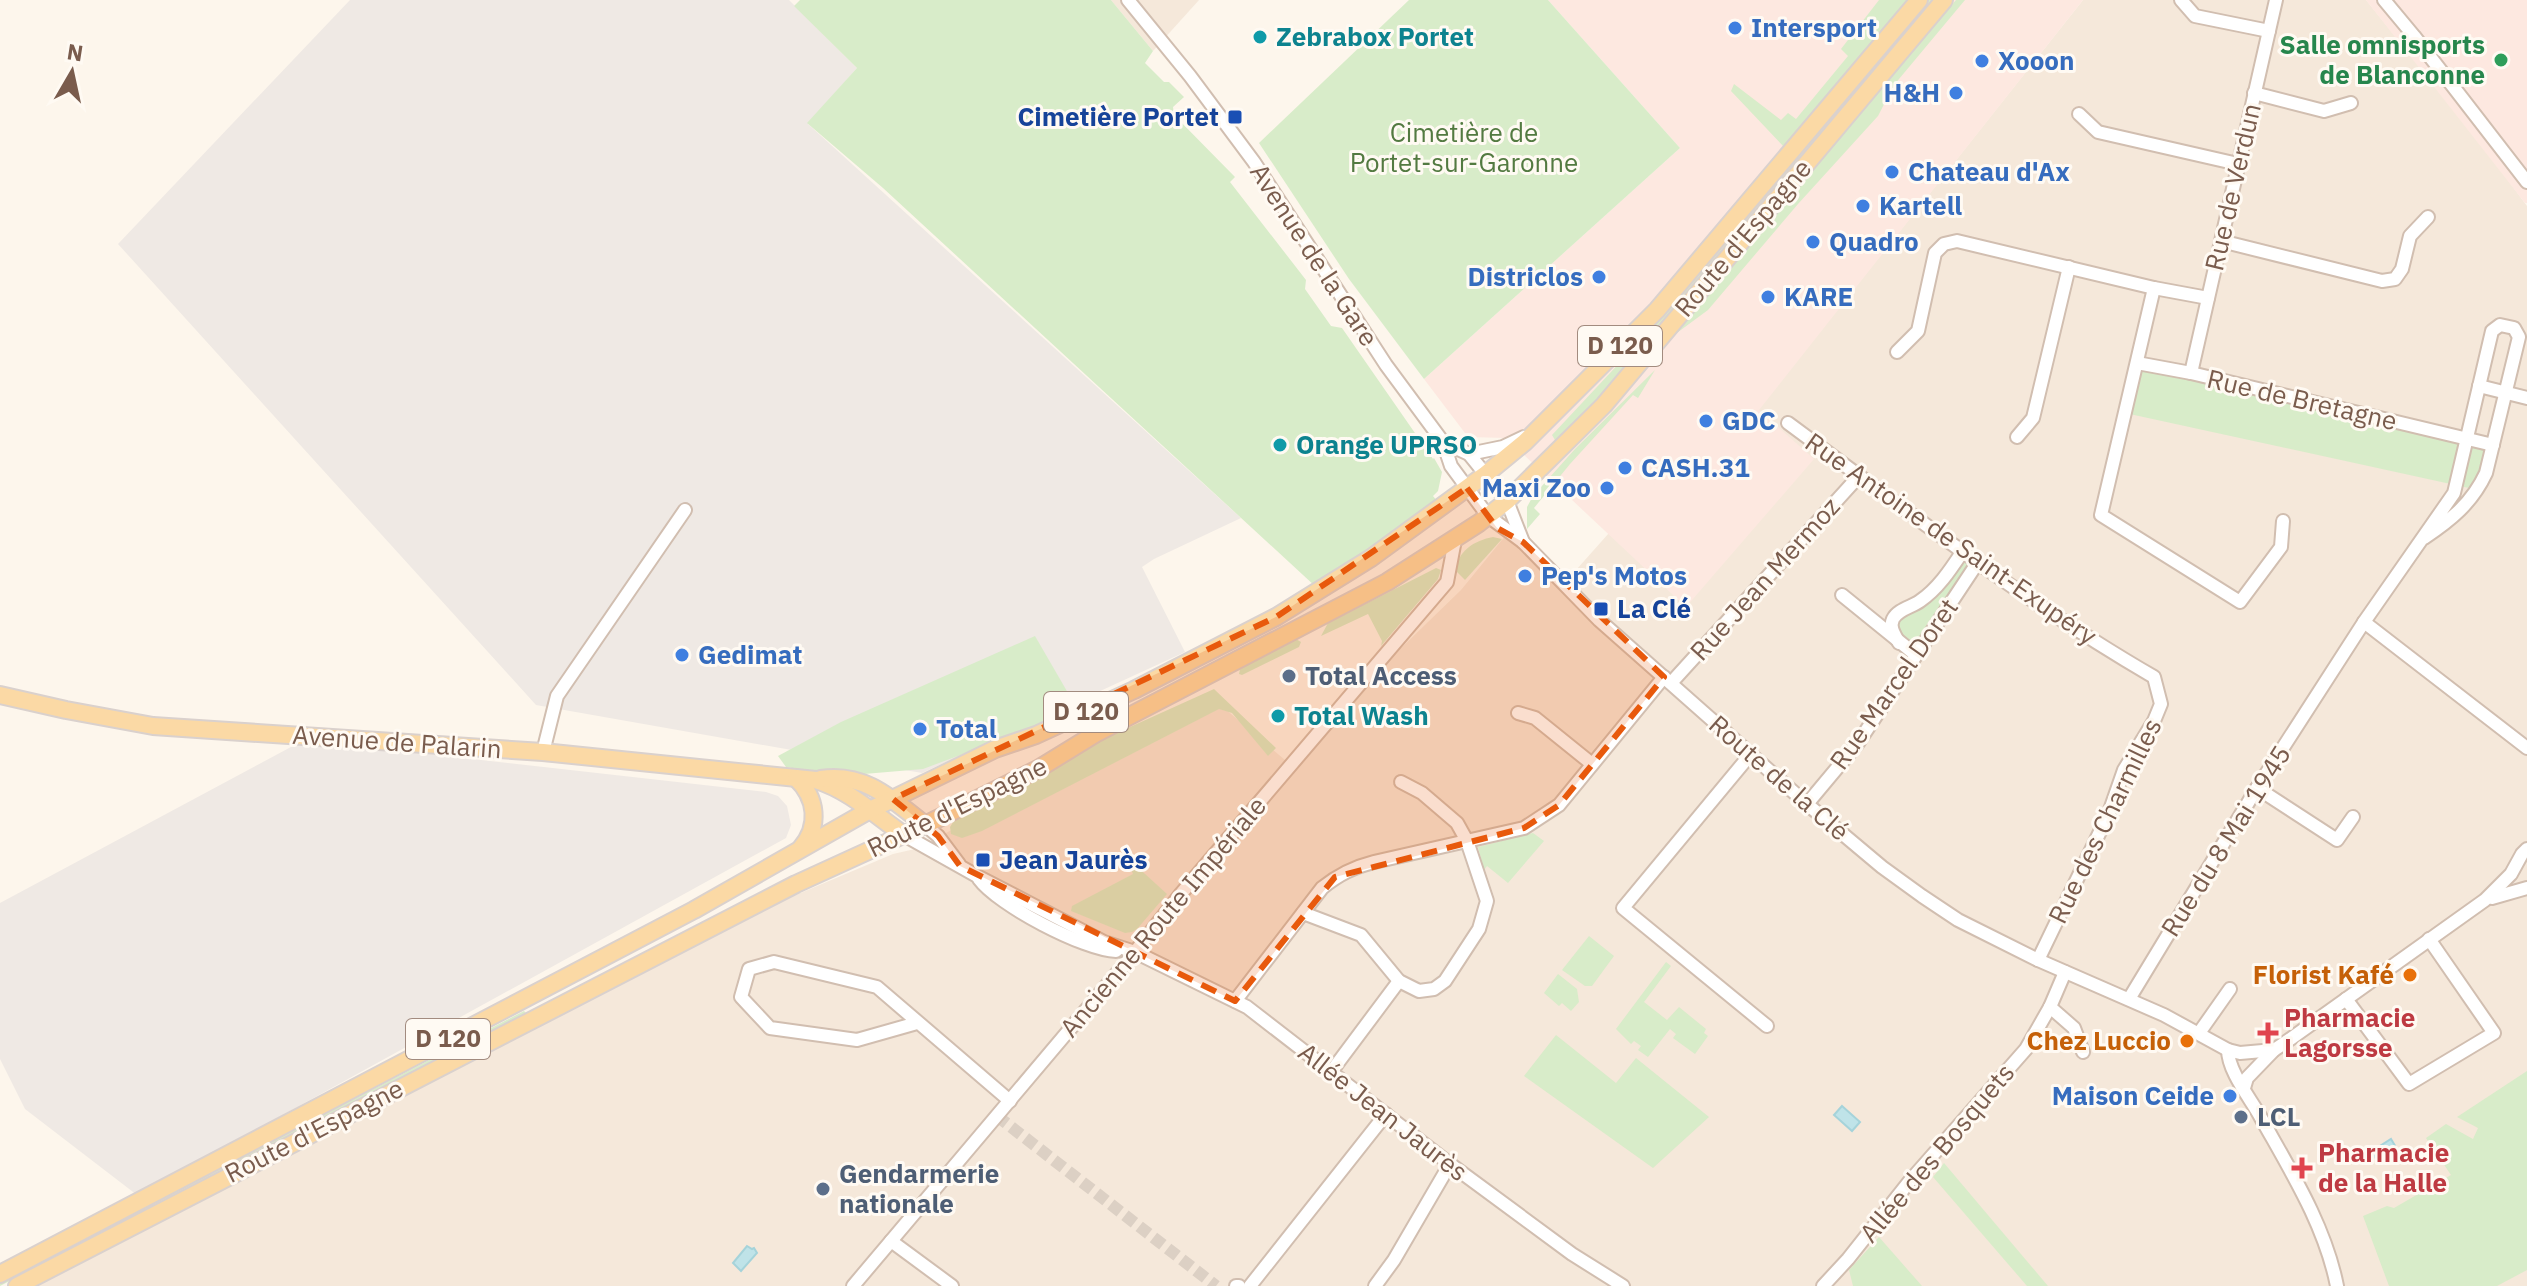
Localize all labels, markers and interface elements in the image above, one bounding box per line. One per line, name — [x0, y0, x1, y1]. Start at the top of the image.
place label: Intersport — [1751, 10, 1877, 44]
place label: Zebrabox Portet — [1276, 19, 1474, 53]
marker: Intersport — [1726, 19, 1744, 37]
place label: Salle omnisports de Blanconne — [2280, 27, 2485, 91]
marker: Zebrabox Portet — [1251, 28, 1269, 46]
north arrow — [32, 32, 112, 112]
text: N — [65, 36, 85, 67]
place label: Xooon — [1998, 43, 2074, 77]
marker: Salle omnisports de Blanconne — [2492, 51, 2510, 69]
marker: Xooon — [1973, 52, 1991, 70]
place label: H&H — [1884, 75, 1940, 109]
marker: H&H — [1947, 84, 1965, 102]
place label: Cimetière Portet — [1017, 99, 1219, 133]
street label: Rue de Verdun — [2196, 100, 2268, 274]
marker: Cimetière Portet — [1226, 108, 1244, 126]
park label: Cimetière de Portet-sur-Garonne — [1350, 115, 1578, 179]
street label: Route d'Espagne — [1666, 151, 1818, 323]
place label: Chateau d'Ax — [1908, 154, 2070, 188]
street label: Avenue de la Gare — [1243, 157, 1387, 352]
marker: Chateau d'Ax — [1883, 163, 1901, 181]
place label: Kartell — [1879, 188, 1962, 222]
marker: Kartell — [1854, 197, 1872, 215]
place label: Quadro — [1829, 224, 1919, 258]
marker: Quadro — [1804, 233, 1822, 251]
place label: Districlos — [1468, 259, 1583, 293]
marker: Districlos — [1590, 268, 1608, 286]
place label: KARE — [1784, 279, 1853, 313]
marker: KARE — [1759, 288, 1777, 306]
road number: D 120 — [1578, 326, 1662, 366]
street label: Rue de Bretagne — [2204, 361, 2400, 437]
place label: GDC — [1722, 403, 1776, 437]
marker: GDC — [1697, 412, 1715, 430]
street label: Rue Antoine de Saint-Exupéry — [1799, 424, 2104, 652]
place label: Orange UPRSO — [1296, 427, 1477, 461]
marker: Orange UPRSO — [1271, 436, 1289, 454]
place label: CASH.31 — [1641, 450, 1750, 484]
marker: CASH.31 — [1616, 459, 1634, 477]
place label: Maxi Zoo — [1482, 470, 1591, 504]
marker: Maxi Zoo — [1598, 479, 1616, 497]
street label: Rue Jean Mermoz — [1682, 490, 1847, 667]
place label: Pep's Motos — [1541, 558, 1687, 592]
marker: Pep's Motos — [1516, 567, 1534, 585]
place label: La Clé — [1617, 591, 1691, 625]
street label: Rue Marcel Doret — [1821, 591, 1965, 776]
marker: La Clé — [1592, 600, 1610, 618]
place label: Gedimat — [698, 637, 802, 671]
marker: Gedimat — [673, 646, 691, 664]
place label: Total Access — [1305, 658, 1457, 692]
marker: Total Access — [1280, 667, 1298, 685]
road number: D 120 — [1044, 692, 1128, 732]
place label: Total Wash — [1294, 698, 1429, 732]
marker: Total Wash — [1269, 707, 1287, 725]
street label: Route de la Clé — [1702, 707, 1857, 848]
place label: Total — [936, 711, 997, 745]
street label: Rue des Charmilles — [2040, 712, 2169, 929]
street label: Avenue de Palarin — [291, 717, 503, 765]
marker: Total — [911, 720, 929, 738]
street label: Rue du 8 Mai 1945 — [2153, 738, 2298, 943]
street label: Route d'Espagne — [861, 748, 1052, 864]
street label: Ancienne Route Impériale — [1052, 789, 1273, 1044]
place label: Jean Jaurès — [999, 842, 1148, 876]
marker: Jean Jaurès — [974, 851, 992, 869]
place label: Florist Kafé — [2253, 957, 2394, 991]
marker: Florist Kafé — [2401, 966, 2419, 984]
place label: Pharmacie Lagorsse — [2284, 1000, 2415, 1064]
road number: D 120 — [406, 1019, 490, 1059]
place label: Chez Luccio — [2026, 1023, 2171, 1057]
marker: Pharmacie Lagorsse — [2259, 1024, 2277, 1042]
marker: Chez Luccio — [2178, 1032, 2196, 1050]
street label: Allée Jean Jaurès — [1292, 1034, 1475, 1188]
street label: Allée des Bosquets — [1851, 1056, 2021, 1249]
street label: Route d'Espagne — [219, 1070, 409, 1190]
place label: Maison Ceide — [2052, 1078, 2214, 1112]
marker: Maison Ceide — [2221, 1087, 2239, 1105]
place label: LCL — [2257, 1099, 2300, 1133]
marker: LCL — [2232, 1108, 2250, 1126]
place label: Pharmacie de la Halle — [2318, 1135, 2449, 1199]
place label: Gendarmerie nationale — [839, 1156, 999, 1220]
marker: Pharmacie de la Halle — [2293, 1159, 2311, 1177]
marker: Gendarmerie nationale — [814, 1180, 832, 1198]

